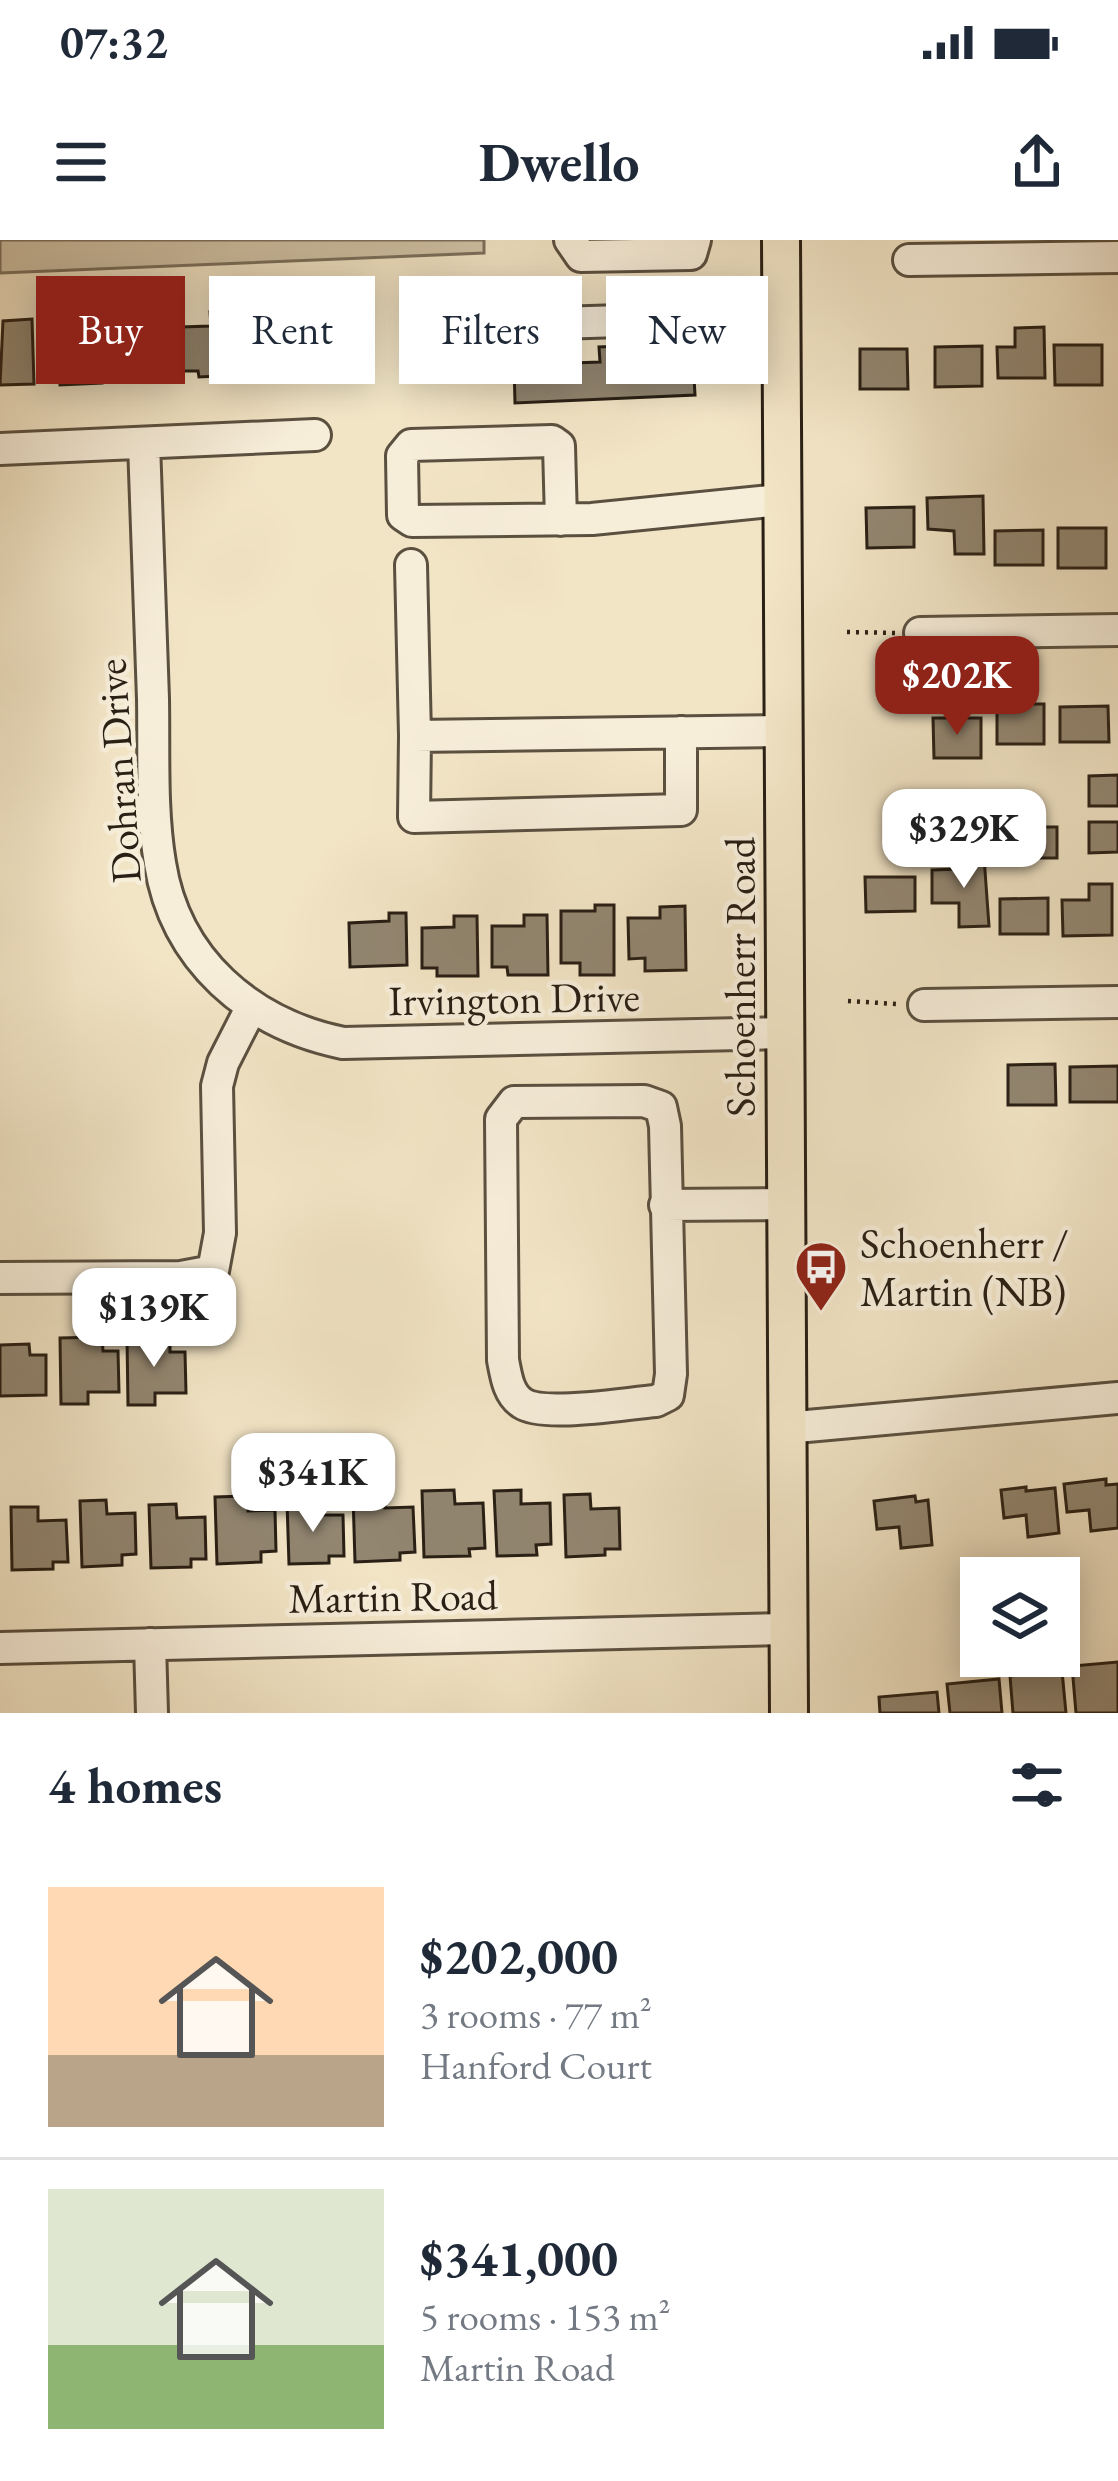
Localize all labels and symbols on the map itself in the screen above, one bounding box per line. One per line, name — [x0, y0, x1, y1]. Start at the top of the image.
pin: $202K — [873, 636, 1041, 738]
street label: Dohran Drive — [83, 657, 154, 885]
pin: $329K — [880, 789, 1048, 891]
street label: Schoenherr Road — [713, 836, 768, 1117]
street label: Irvington Drive — [388, 969, 640, 1028]
place label: Schoenherr / Martin (NB) — [860, 1216, 1069, 1319]
bus stop icon: Schoenherr / Martin (NB) — [793, 1239, 849, 1313]
pin: $139K — [70, 1268, 238, 1370]
pin: $341K — [229, 1433, 397, 1535]
street label: Martin Road — [288, 1567, 499, 1626]

